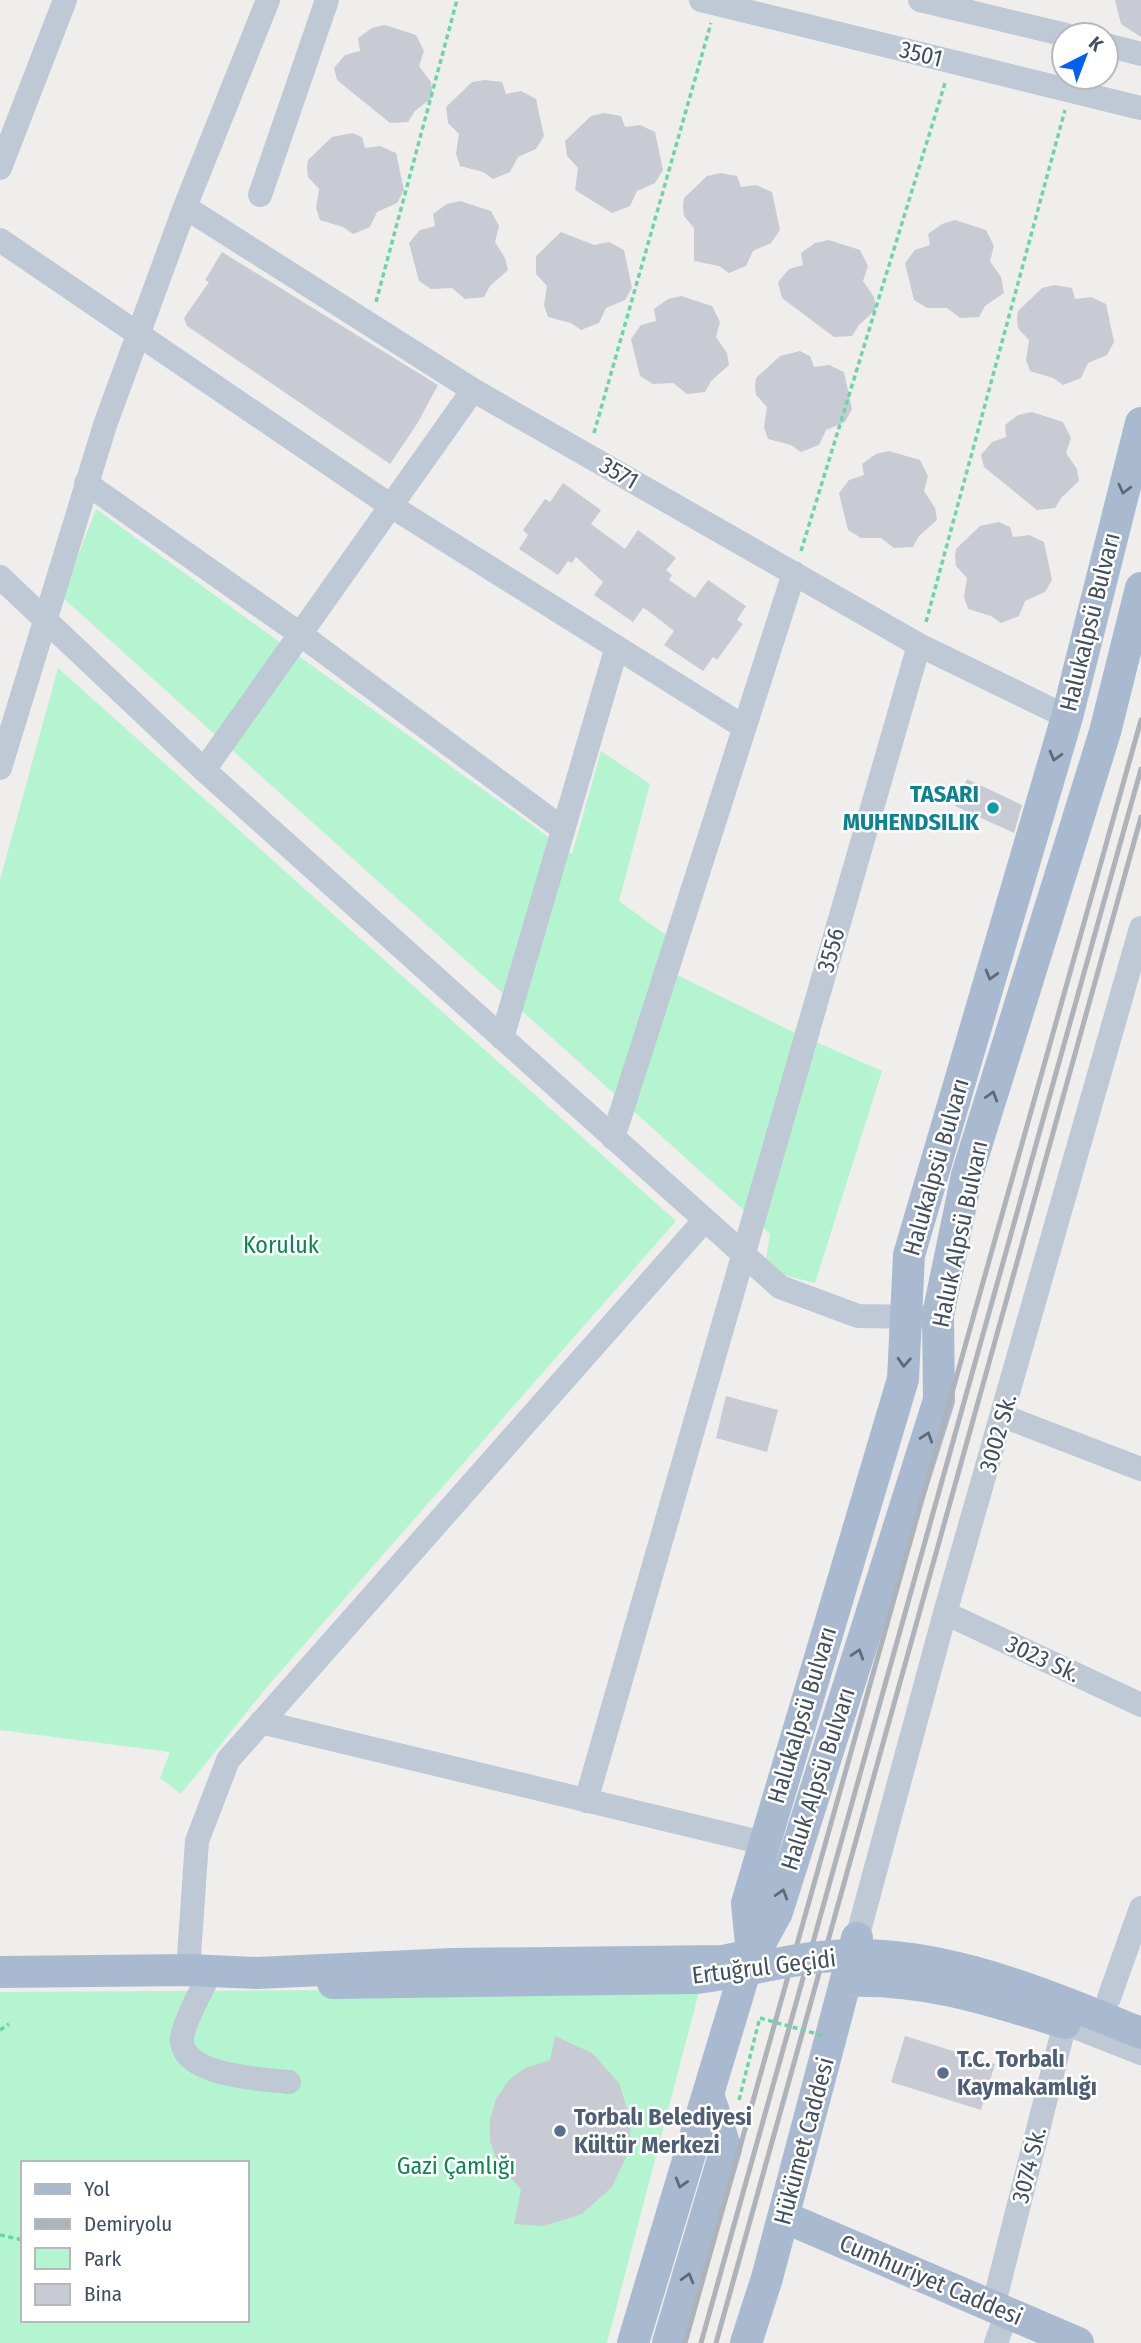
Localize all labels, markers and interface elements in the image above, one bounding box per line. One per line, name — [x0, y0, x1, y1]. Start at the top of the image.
north arrow — [1050, 21, 1120, 91]
text: K — [1084, 31, 1109, 57]
street label: 3501 — [897, 35, 945, 73]
street label: 3571 — [595, 451, 643, 495]
one-way arrow — [1118, 483, 1132, 495]
street label: Halukalpsü Bulvarı — [1054, 530, 1126, 714]
one-way arrow — [1048, 750, 1063, 762]
place label: TASARI MUHENDSILIK — [843, 780, 980, 836]
marker: TASARI MUHENDSILIK — [985, 800, 1001, 816]
street label: 3556 — [811, 925, 851, 975]
one-way arrow — [984, 969, 999, 981]
street label: Halukalpsü Bulvarı — [897, 1075, 975, 1259]
one-way arrow — [983, 1090, 998, 1102]
street label: Haluk Alpsü Bulvarı — [927, 1138, 993, 1330]
park label: Koruluk — [243, 1231, 320, 1259]
one-way arrow — [896, 1357, 911, 1368]
street label: 3002 Sk. — [974, 1391, 1022, 1475]
one-way arrow — [919, 1432, 933, 1444]
street label: Halukalpsü Bulvarı — [762, 1623, 842, 1807]
street label: 3023 Sk. — [1002, 1630, 1084, 1688]
one-way arrow — [849, 1648, 864, 1660]
street label: Haluk Alpsü Bulvarı — [775, 1684, 861, 1874]
one-way arrow — [773, 1889, 788, 1901]
street label: Ertuğrul Geçidi — [690, 1944, 838, 1990]
place label: T.C. Torbalı Kaymakamlığı — [957, 2045, 1097, 2101]
street label: Hükümet Caddesi — [768, 2054, 840, 2228]
marker: T.C. Torbalı Kaymakamlığı — [935, 2065, 951, 2081]
place label: Torbalı Belediyesi Kültür Merkezi — [574, 2103, 752, 2159]
marker: Torbalı Belediyesi Kültür Merkezi — [552, 2123, 568, 2139]
street label: 3074 Sk. — [1006, 2124, 1052, 2206]
park label: Gazi Çamlığı — [397, 2152, 515, 2180]
legend — [21, 2161, 248, 2322]
text: Yol — [84, 2176, 110, 2202]
one-way arrow — [675, 2177, 690, 2189]
text: Demiryolu — [84, 2211, 172, 2237]
street label: Cumhuriyet Caddesi — [835, 2229, 1027, 2331]
text: Park — [84, 2246, 122, 2272]
one-way arrow — [679, 2272, 694, 2284]
text: Bina — [84, 2281, 122, 2307]

